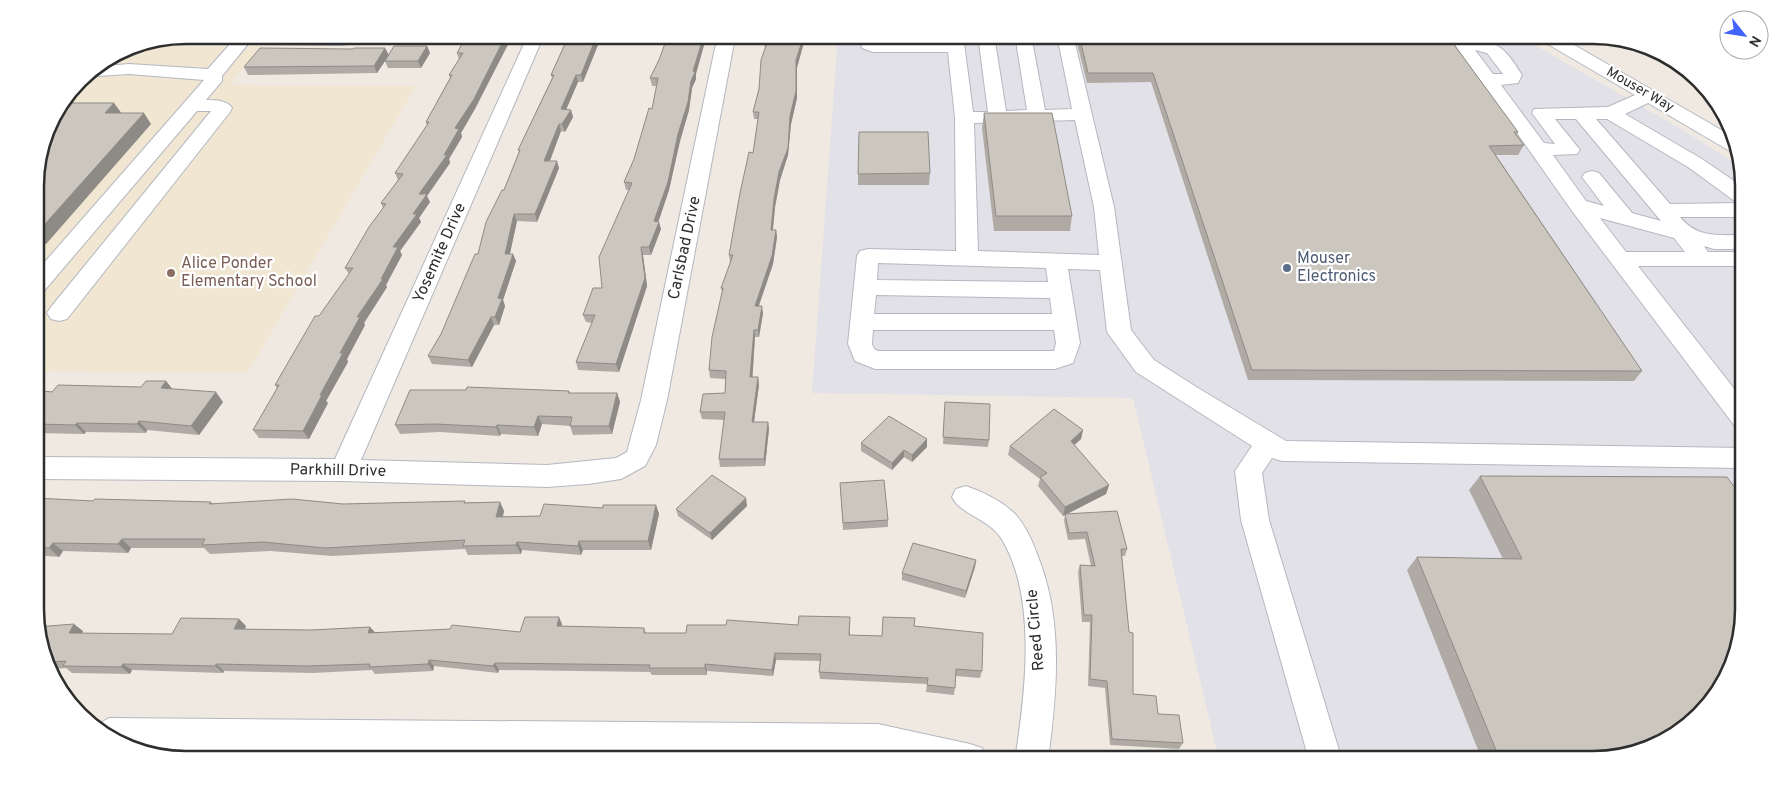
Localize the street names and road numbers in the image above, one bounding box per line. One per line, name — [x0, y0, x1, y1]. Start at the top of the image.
street label: Mouser Way — [1603, 64, 1677, 116]
street label: Carlsbad Drive — [664, 194, 706, 302]
street label: Yosemite Drive — [409, 200, 471, 306]
street label: Parkhill Drive — [290, 460, 386, 482]
street label: Reed Circle — [1022, 588, 1050, 672]

